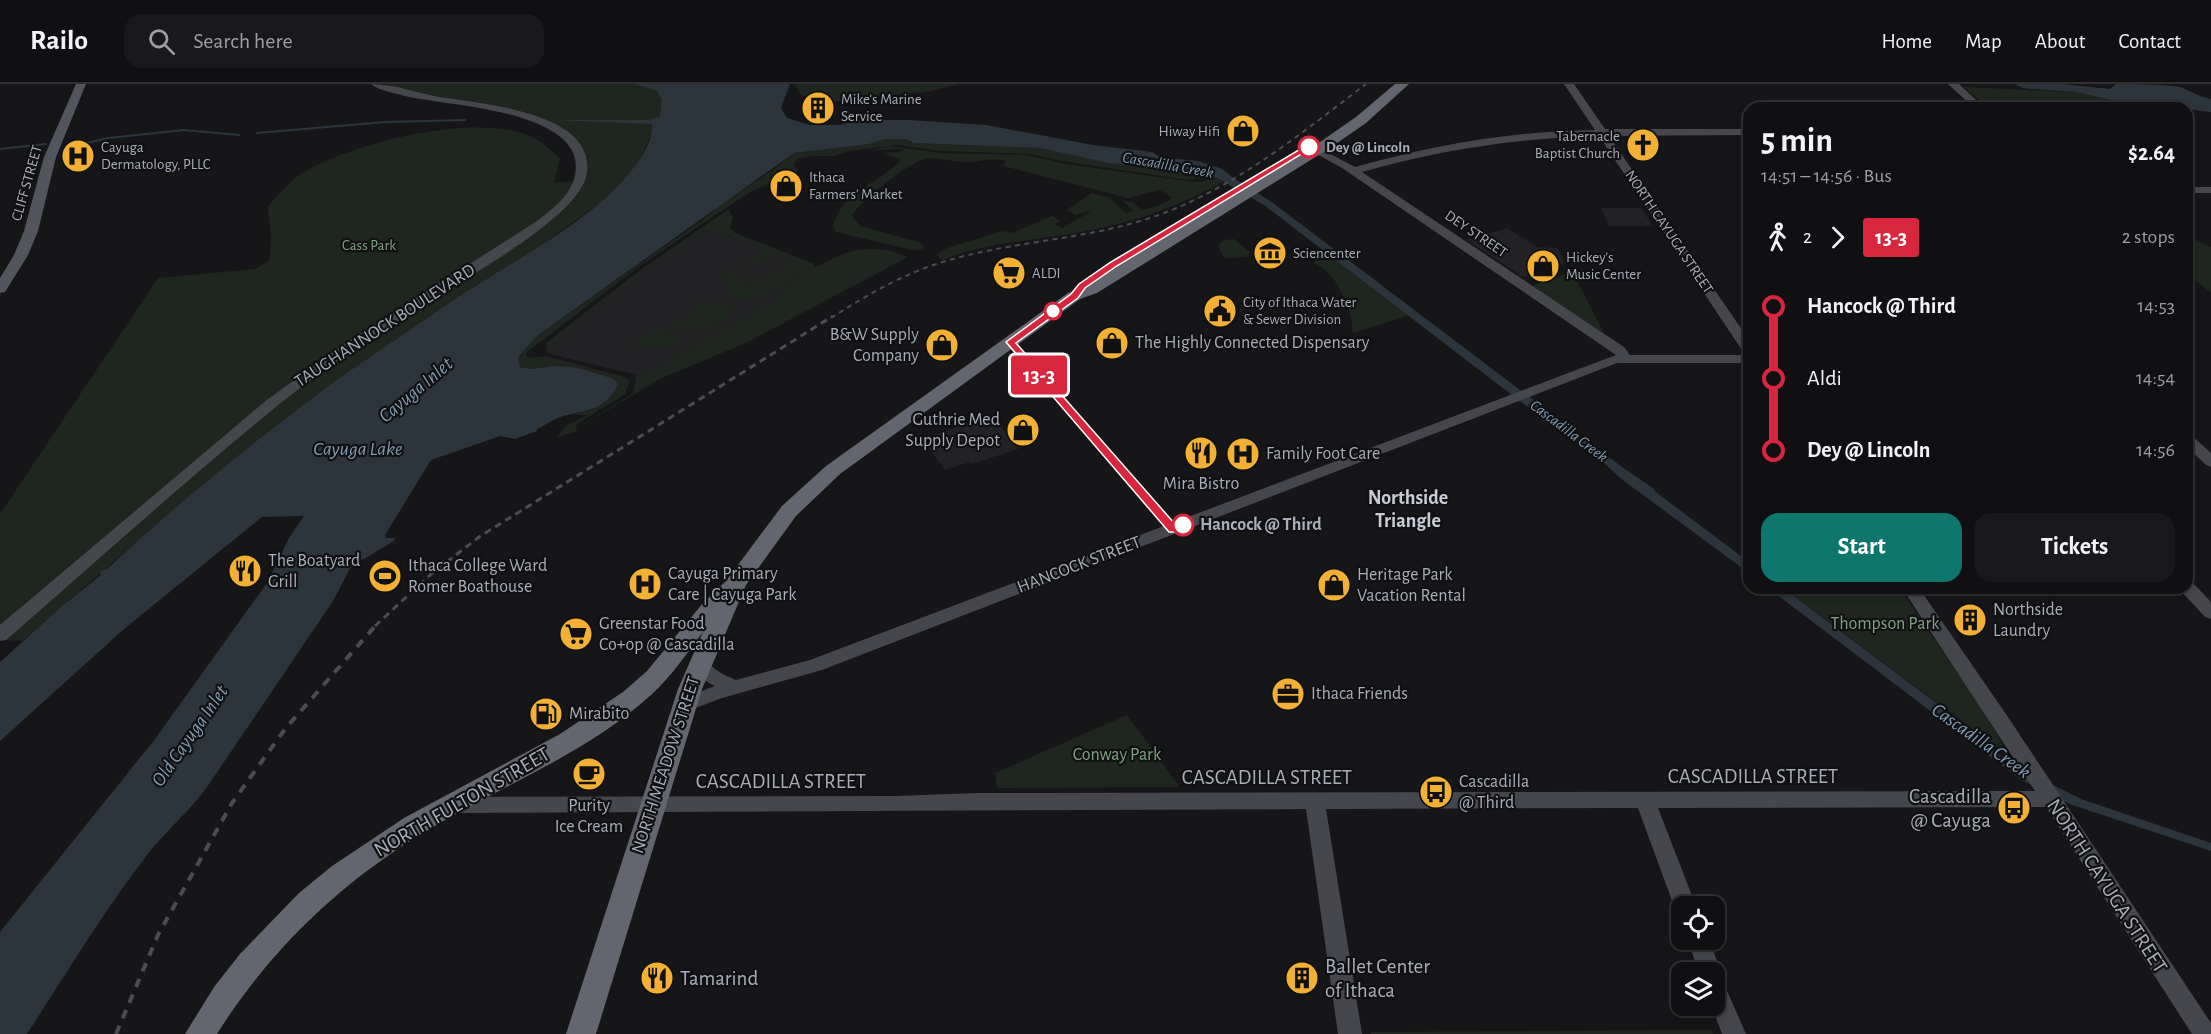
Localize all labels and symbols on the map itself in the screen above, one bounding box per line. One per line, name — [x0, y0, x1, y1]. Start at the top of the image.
building icon: Mike's Marine Service — [800, 90, 836, 126]
place label: Mike's Marine Service — [841, 92, 922, 124]
shop icon: Hiway Hifi — [1225, 113, 1261, 149]
place label: Hiway Hifi — [1158, 124, 1220, 139]
church icon: Tabernacle Baptist Church — [1625, 127, 1661, 163]
place label: Tabernacle Baptist Church — [1535, 129, 1620, 161]
marker: Dey @ Lincoln — [1298, 136, 1320, 158]
hospital icon: Cayuga Dermatology, PLLC — [60, 138, 96, 174]
place label: Cayuga Dermatology, PLLC — [101, 140, 211, 172]
place label: Dey @ Lincoln — [1326, 140, 1410, 155]
street label: CLIFF STREET — [9, 143, 45, 223]
water label: Cascadilla Creek — [1121, 149, 1215, 181]
shop icon: Ithaca Farmers' Market — [768, 168, 804, 204]
street label: NORTH CAYUGA STREET — [1622, 168, 1716, 297]
place label: Ithaca Farmers' Market — [809, 170, 903, 202]
street label: DEY STREET — [1442, 208, 1510, 261]
museum icon: Sciencenter — [1252, 235, 1288, 271]
park label: Cass Park — [342, 238, 396, 253]
place label: Sciencenter — [1293, 246, 1361, 261]
shop icon: Hickey's Music Center — [1525, 248, 1561, 284]
place label: Hickey's Music Center — [1566, 250, 1641, 282]
supermarket icon: ALDI — [991, 255, 1027, 291]
street label: TAUGHANNOCK BOULEVARD — [292, 261, 478, 391]
place label: ALDI — [1032, 266, 1061, 281]
public building icon: City of Ithaca Water & Sewer Division — [1202, 293, 1238, 329]
place label: City of Ithaca Water & Sewer Division — [1243, 295, 1357, 327]
unlabelled marker — [1044, 302, 1062, 320]
shop icon: The Highly Connected Dispensary — [1094, 325, 1130, 361]
place label: B&W Supply Company — [830, 326, 919, 365]
shop icon: B&W Supply Company — [924, 327, 960, 363]
place label: The Highly Connected Dispensary — [1135, 334, 1370, 352]
water label: Cayuga Inlet — [375, 353, 457, 426]
line badge: 13-3 — [997, 356, 1081, 394]
water label: Cascadilla Creek — [1527, 397, 1611, 465]
place label: Guthrie Med Supply Depot — [905, 411, 1000, 450]
shop icon: Guthrie Med Supply Depot — [1005, 412, 1041, 448]
restaurant icon: Mira Bistro — [1183, 435, 1219, 471]
hospital icon: Family Foot Care — [1225, 436, 1261, 472]
water label: Cayuga Lake — [313, 439, 403, 459]
place label: Family Foot Care — [1266, 445, 1380, 463]
place label: Mira Bistro — [1163, 475, 1239, 493]
district label: Northside Triangle — [1368, 488, 1448, 531]
marker: Hancock @ Third — [1172, 514, 1194, 536]
place label: Hancock @ Third — [1200, 516, 1322, 534]
street label: HANCOCK STREET — [1015, 533, 1143, 597]
place label: The Boatyard Grill — [268, 552, 360, 591]
restaurant icon: The Boatyard Grill — [227, 553, 263, 589]
place label: Ithaca College Ward Romer Boathouse — [408, 557, 547, 596]
sports icon: Ithaca College Ward Romer Boathouse — [367, 558, 403, 594]
place label: Cayuga Primary Care | Cayuga Park — [668, 565, 797, 605]
hospital icon: Cayuga Primary Care | Cayuga Park — [627, 566, 663, 602]
place label: Heritage Park Vacation Rental — [1357, 566, 1466, 605]
shop icon: Heritage Park Vacation Rental — [1316, 567, 1352, 603]
place label: Northside Laundry — [1993, 601, 2063, 640]
building icon: Northside Laundry — [1952, 602, 1988, 638]
place label: Greenstar Food Co+op @ Cascadilla — [599, 615, 735, 654]
park label: Thompson Park — [1831, 615, 1940, 633]
supermarket icon: Greenstar Food Co+op @ Cascadilla — [558, 616, 594, 652]
street label: NORTH MEADOW STREET — [629, 674, 703, 856]
office icon: Ithaca Friends — [1270, 676, 1306, 712]
water label: Old Cayuga Inlet — [148, 681, 232, 790]
place label: Ithaca Friends — [1311, 685, 1408, 703]
fuel station icon: Mirabito — [528, 696, 564, 732]
water label: Cascadilla Creek — [1928, 700, 2034, 782]
place label: Mirabito — [569, 705, 630, 723]
street label: NORTH FULTON STREET — [371, 743, 553, 861]
park label: Conway Park — [1073, 746, 1162, 764]
cafe icon: Purity Ice Cream — [571, 756, 607, 792]
street label: CASCADILLA STREET — [1668, 766, 1838, 787]
street label: CASCADILLA STREET — [1182, 767, 1352, 788]
street label: CASCADILLA STREET — [696, 771, 866, 792]
place label: Cascadilla @ Third — [1459, 773, 1529, 812]
bus stop icon: Cascadilla @ Third — [1418, 774, 1454, 810]
place label: Cascadilla @ Cayuga — [1909, 786, 1991, 831]
bus stop icon: Cascadilla @ Cayuga — [1996, 790, 2032, 826]
street label: NORTH CAYUGA STREET — [2043, 795, 2171, 977]
place label: Purity Ice Cream — [555, 797, 623, 836]
place label: Ballet Center of Ithaca — [1325, 956, 1430, 1001]
restaurant icon: Tamarind — [639, 960, 675, 996]
building icon: Ballet Center of Ithaca — [1284, 960, 1320, 996]
place label: Tamarind — [680, 968, 758, 989]

